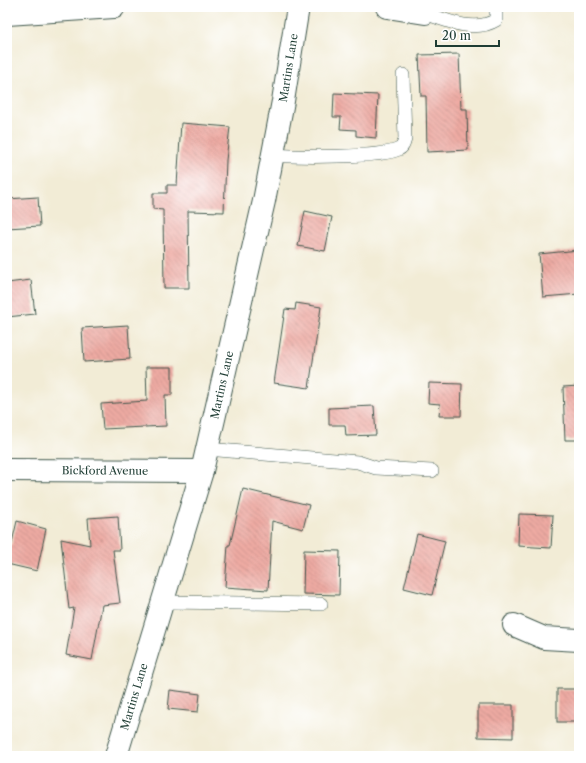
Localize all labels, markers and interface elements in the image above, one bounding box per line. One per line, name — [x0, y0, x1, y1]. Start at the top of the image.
scale bar — [436, 22, 499, 48]
text: 20 m — [442, 28, 471, 43]
street label: Martins Lane — [276, 33, 301, 103]
street label: Martins Lane — [207, 350, 236, 420]
street label: Bickford Avenue — [62, 463, 148, 478]
street label: Martins Lane — [117, 661, 151, 732]

